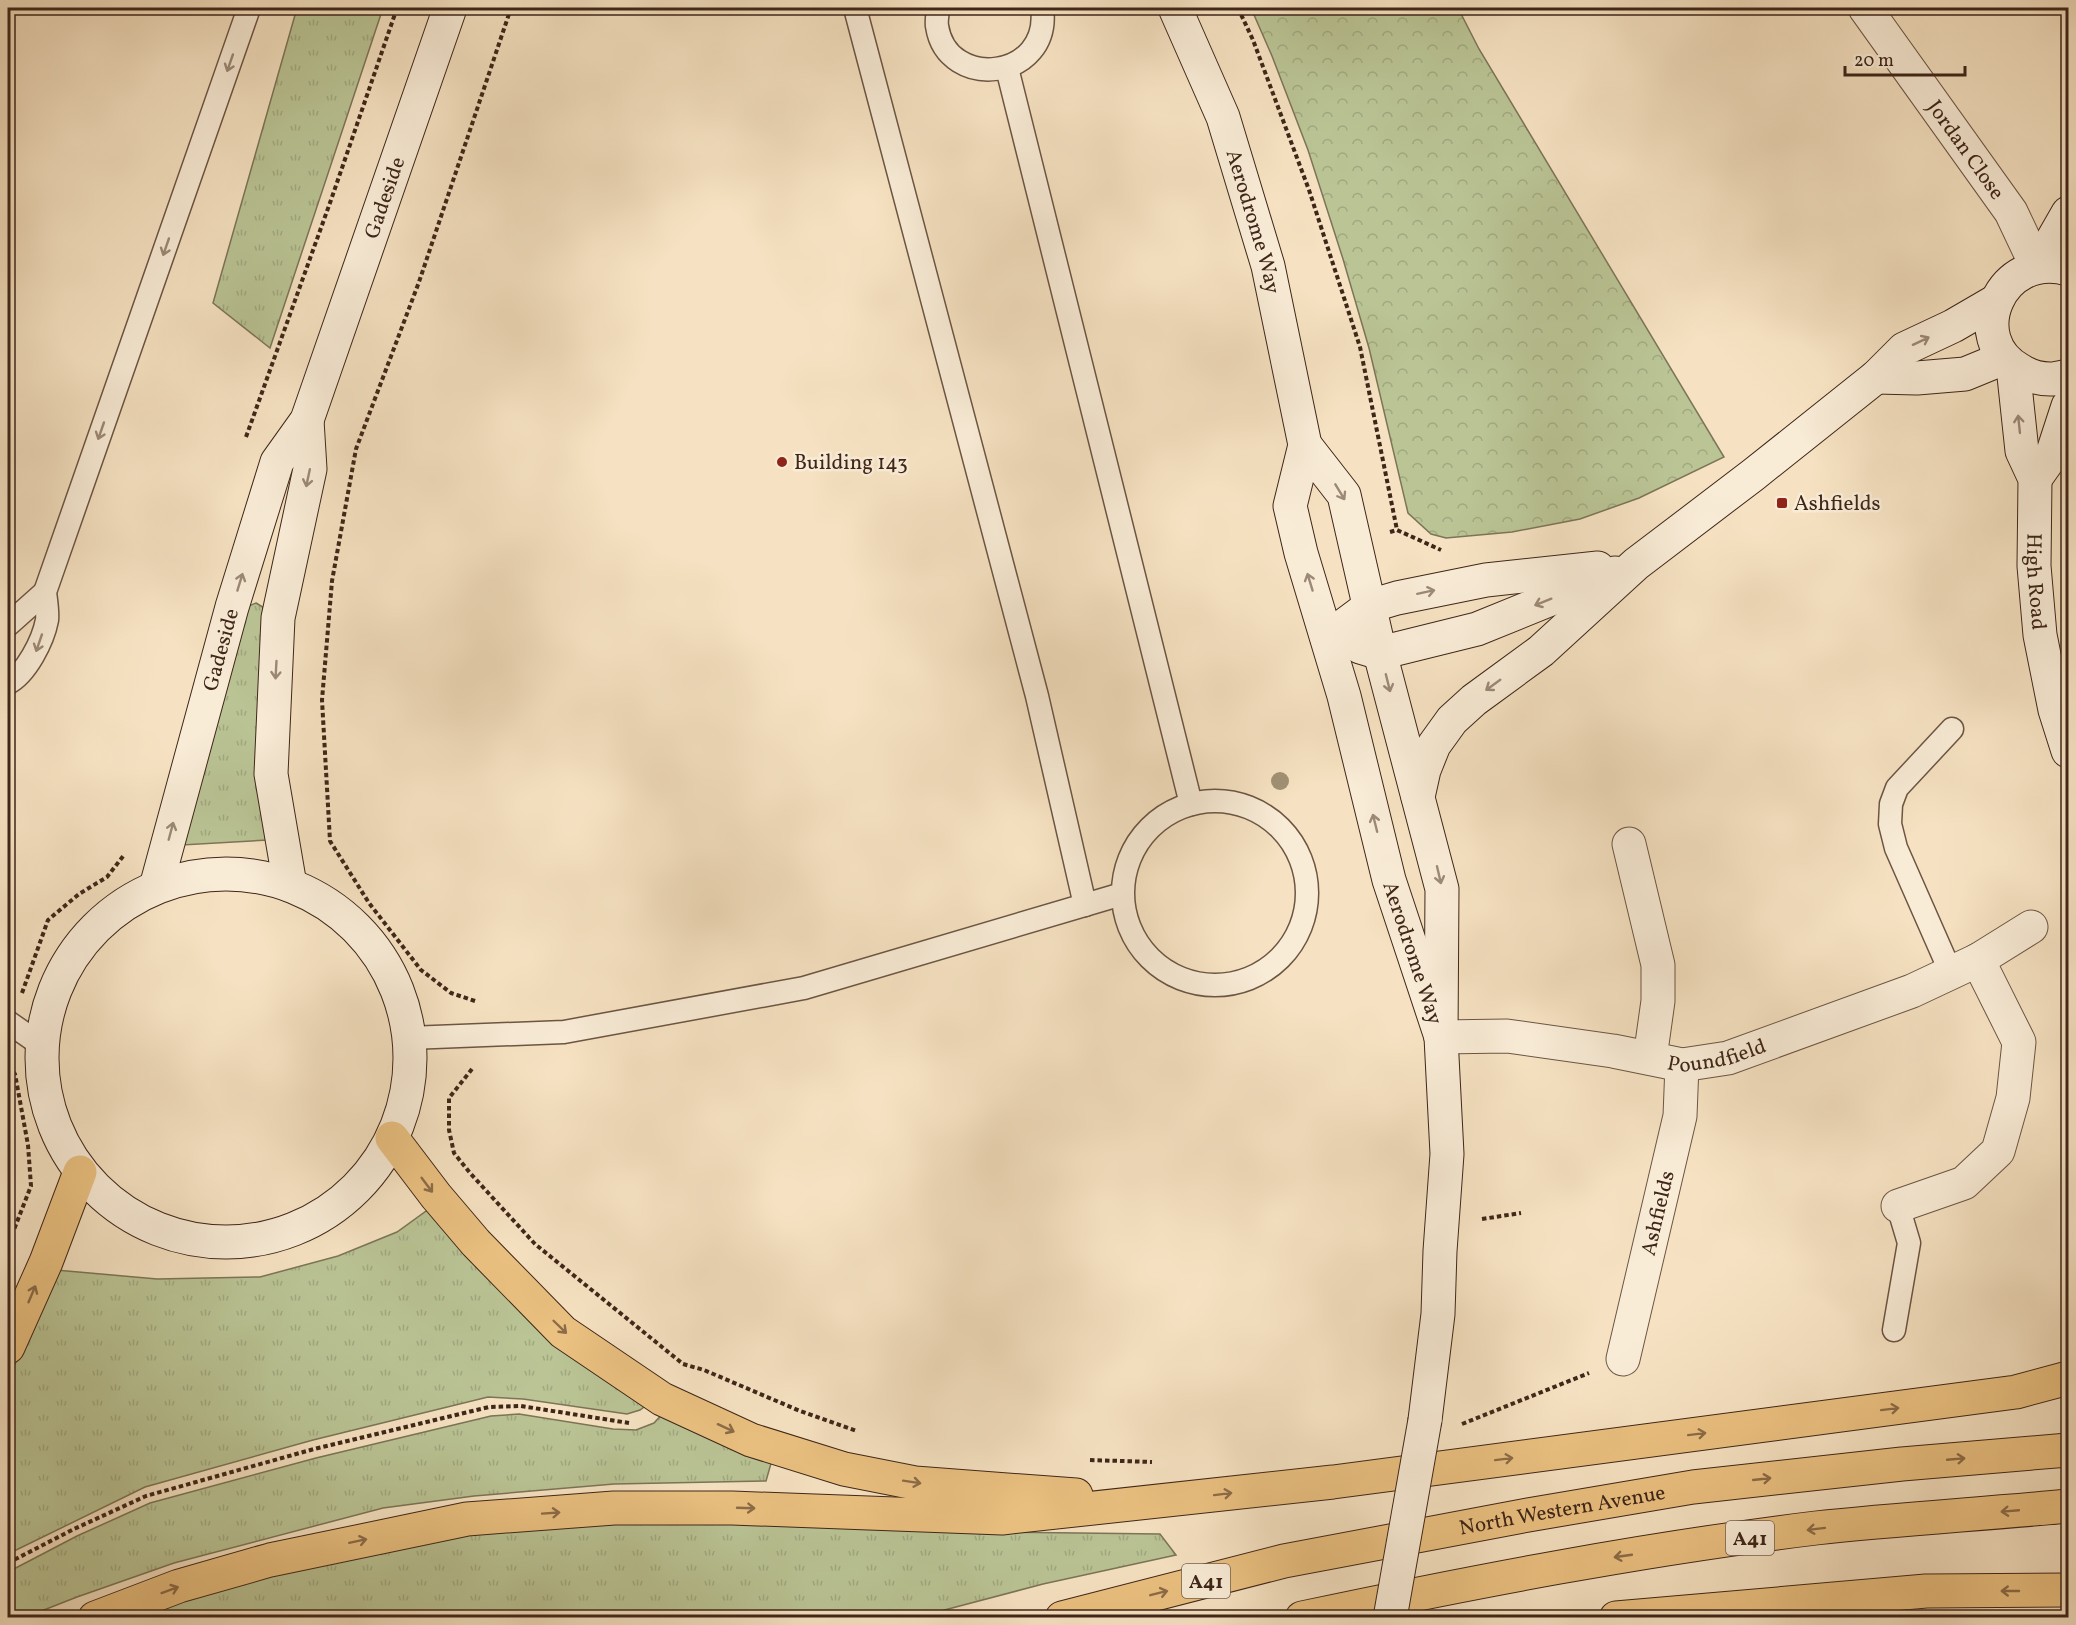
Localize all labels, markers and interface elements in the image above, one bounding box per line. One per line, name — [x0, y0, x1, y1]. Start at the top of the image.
scale bar — [1845, 39, 1965, 77]
text: 20 m — [1854, 49, 1894, 74]
one-way arrow — [223, 53, 234, 72]
street label: Jordan Close — [1919, 95, 2011, 206]
street label: Aerodrome Way — [1218, 146, 1286, 297]
street label: Gadeside — [358, 153, 413, 243]
one-way arrow — [159, 237, 170, 256]
one-way arrow — [1912, 334, 1930, 346]
one-way arrow — [2013, 415, 2024, 435]
one-way arrow — [95, 421, 106, 440]
place label: Building 143 — [794, 449, 908, 478]
marker: Building 143 — [775, 455, 789, 469]
one-way arrow — [302, 468, 313, 488]
one-way arrow — [1334, 483, 1346, 500]
place label: Ashfields — [1794, 490, 1881, 519]
marker: Ashfields — [1775, 496, 1789, 510]
street label: High Road — [2018, 533, 2053, 631]
one-way arrow — [235, 573, 246, 592]
one-way arrow — [1304, 573, 1315, 592]
one-way arrow — [1417, 585, 1436, 597]
one-way arrow — [1534, 597, 1553, 608]
street label: Gadeside — [197, 605, 247, 695]
one-way arrow — [33, 633, 44, 652]
one-way arrow — [270, 660, 281, 680]
one-way arrow — [1382, 673, 1394, 692]
one-way arrow — [1486, 679, 1502, 691]
one-way arrow — [1369, 814, 1380, 833]
one-way arrow — [166, 822, 178, 841]
one-way arrow — [1433, 865, 1445, 884]
street label: Aerodrome Way — [1374, 878, 1449, 1029]
street label: Poundfield — [1664, 1032, 1770, 1081]
street label: Ashfields — [1635, 1168, 1683, 1259]
one-way arrow — [421, 1176, 433, 1192]
one-way arrow — [27, 1285, 38, 1304]
one-way arrow — [552, 1320, 567, 1334]
one-way arrow — [1880, 1403, 1900, 1414]
one-way arrow — [716, 1423, 734, 1434]
one-way arrow — [1687, 1428, 1706, 1439]
one-way arrow — [1946, 1453, 1966, 1464]
one-way arrow — [1493, 1454, 1513, 1465]
one-way arrow — [1752, 1473, 1772, 1484]
one-way arrow — [902, 1477, 921, 1488]
street label: North Western Avenue — [1457, 1479, 1668, 1544]
one-way arrow — [1213, 1489, 1232, 1500]
one-way arrow — [736, 1503, 755, 1514]
one-way arrow — [2001, 1506, 2021, 1517]
one-way arrow — [541, 1507, 561, 1518]
road number: A41 — [1726, 1521, 1774, 1555]
one-way arrow — [1807, 1524, 1826, 1535]
one-way arrow — [349, 1534, 368, 1546]
one-way arrow — [1614, 1551, 1633, 1562]
road number: A41 — [1182, 1564, 1230, 1598]
one-way arrow — [160, 1583, 179, 1594]
one-way arrow — [2001, 1585, 2021, 1596]
one-way arrow — [1149, 1587, 1168, 1598]

